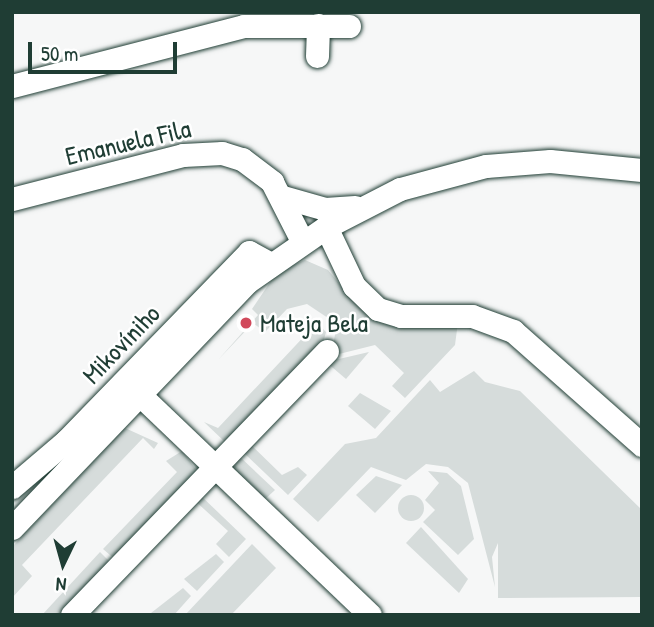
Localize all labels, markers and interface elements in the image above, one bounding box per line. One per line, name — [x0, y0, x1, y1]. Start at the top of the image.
scale bar — [32, 28, 180, 72]
text: 50 m — [41, 39, 78, 68]
street label: Emanuela Fila — [62, 112, 194, 172]
street label: Mikovíniho — [76, 298, 166, 390]
place label: Mateja Bela — [260, 307, 368, 339]
marker: Mateja Bela — [238, 315, 254, 331]
north arrow — [28, 529, 98, 599]
text: N — [55, 572, 67, 598]

